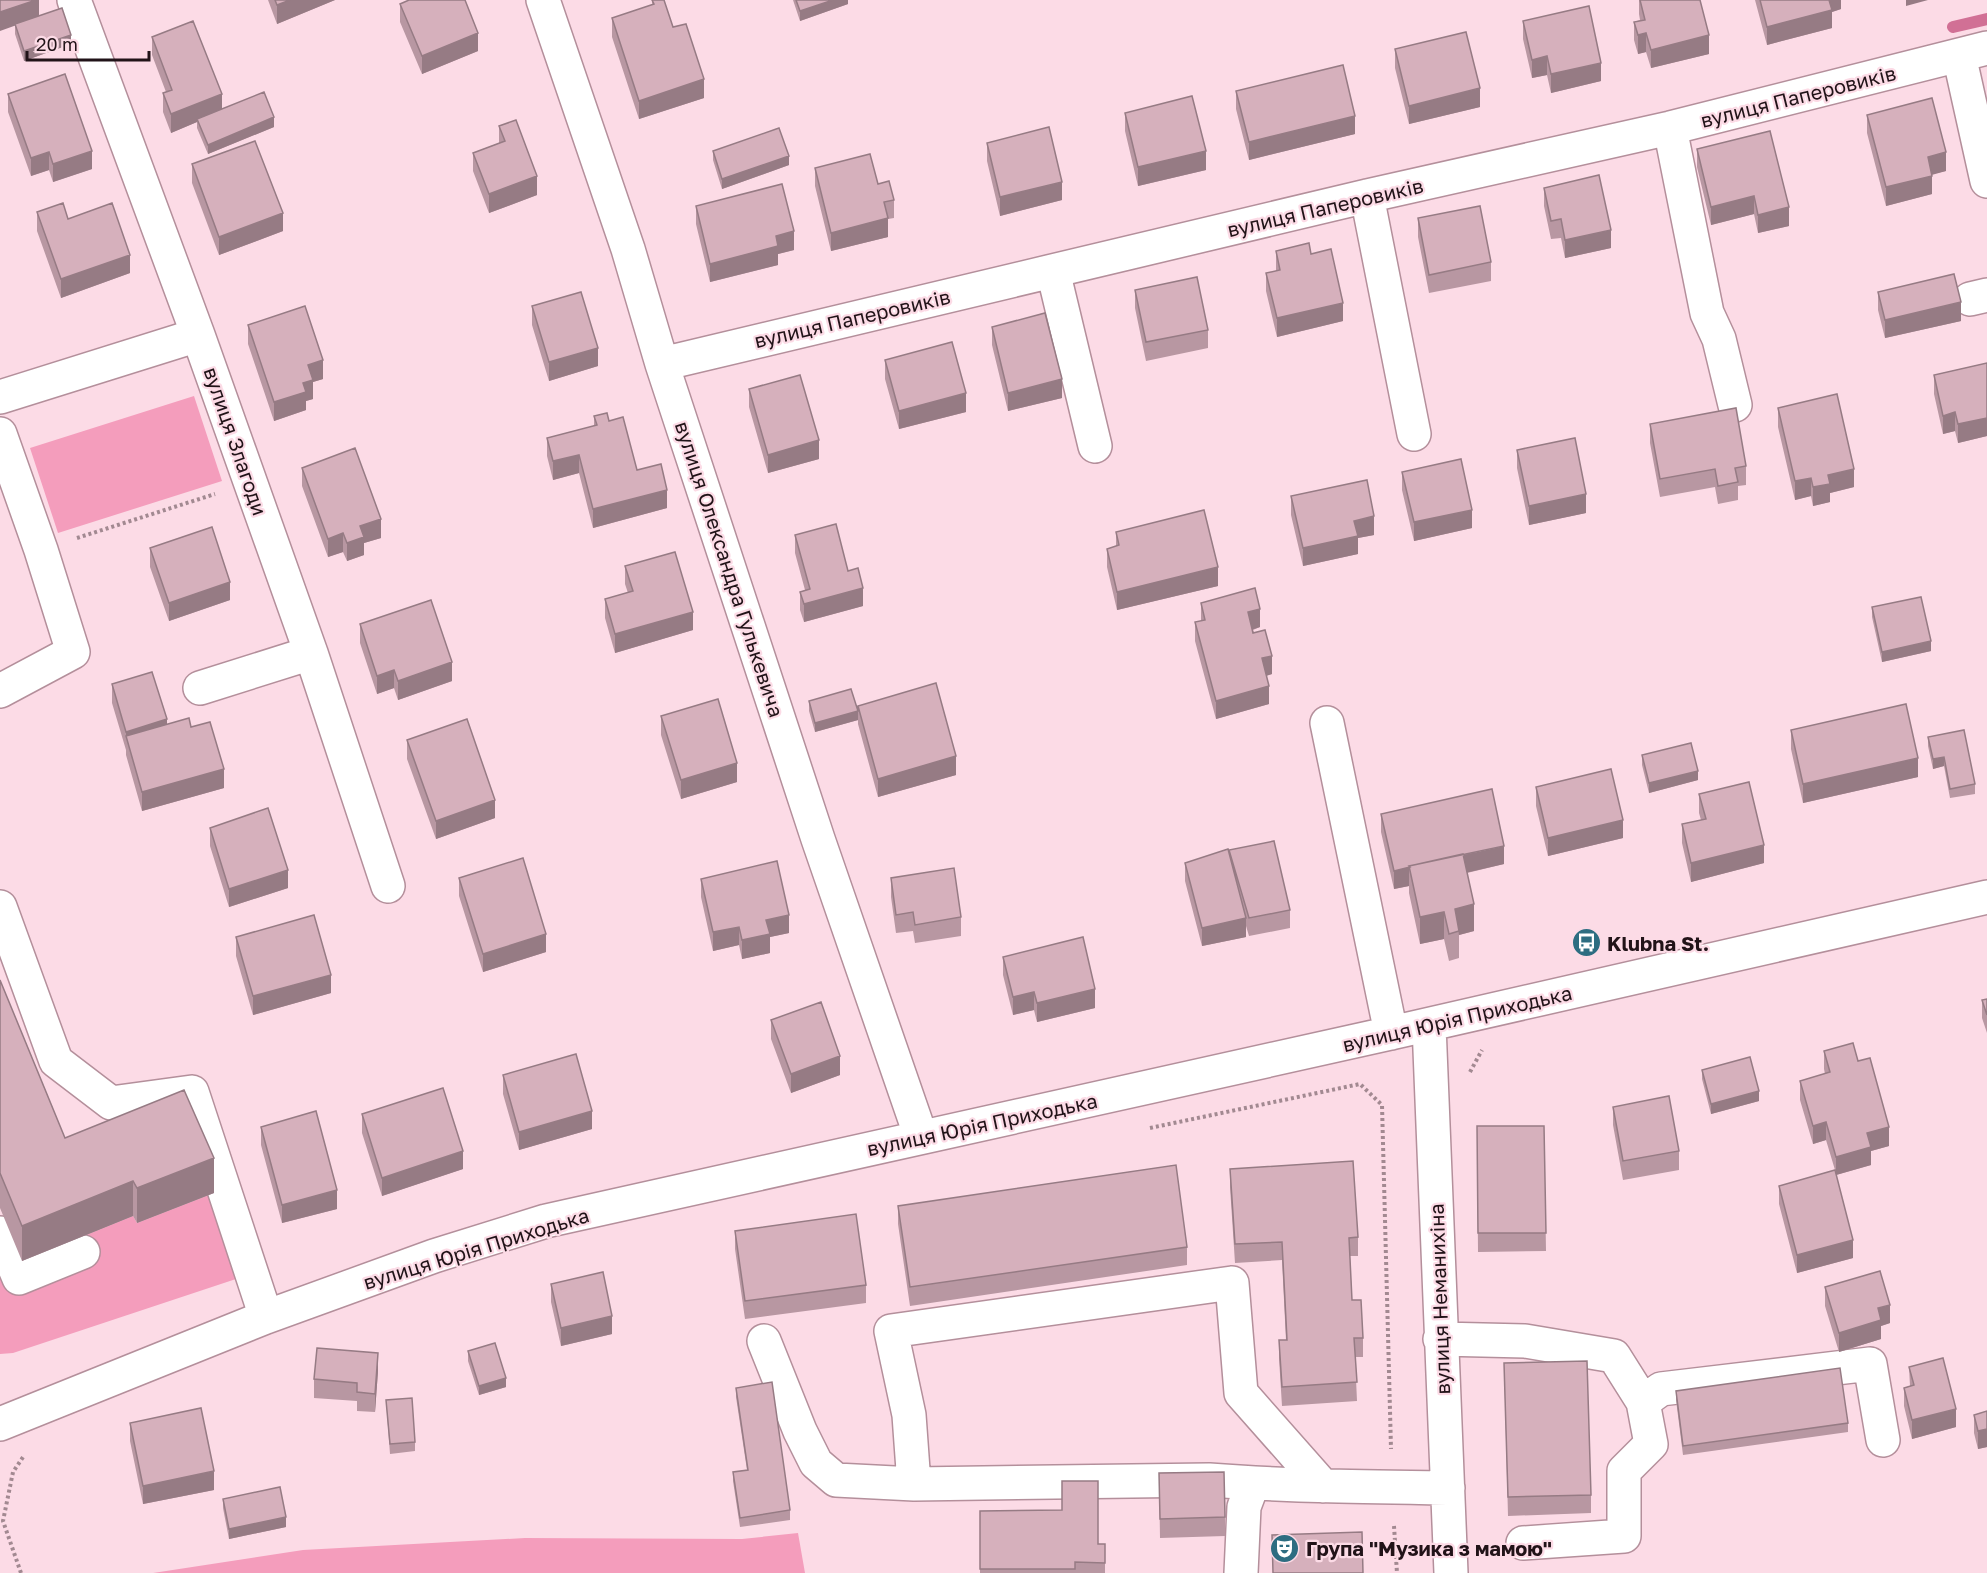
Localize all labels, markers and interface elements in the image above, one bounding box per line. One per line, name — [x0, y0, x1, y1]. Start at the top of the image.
scale bar — [27, 24, 148, 62]
text: 20 m — [36, 33, 78, 55]
street label: вулиця Паперовиків — [1698, 60, 1898, 132]
street label: вулиця Паперовиків — [1225, 173, 1425, 241]
street label: вулиця Паперовиків — [752, 284, 952, 352]
street label: вулиця Злагоди — [199, 364, 273, 518]
street label: вулиця Олександра Гулькевича — [671, 418, 789, 720]
bus stop icon: Klubna St. — [1570, 927, 1602, 959]
place label: Klubna St. — [1607, 931, 1709, 955]
street label: вулиця Юрія Приходька — [1340, 980, 1574, 1056]
street label: вулиця Юрія Приходька — [865, 1088, 1099, 1160]
street label: вулиця Юрія Приходька — [360, 1202, 592, 1294]
street label: вулиця Неманихіна — [1424, 1203, 1454, 1395]
theatre icon: Група "Музика з мамою" — [1269, 1532, 1301, 1564]
place label: Група "Музика з мамою" — [1306, 1536, 1552, 1560]

